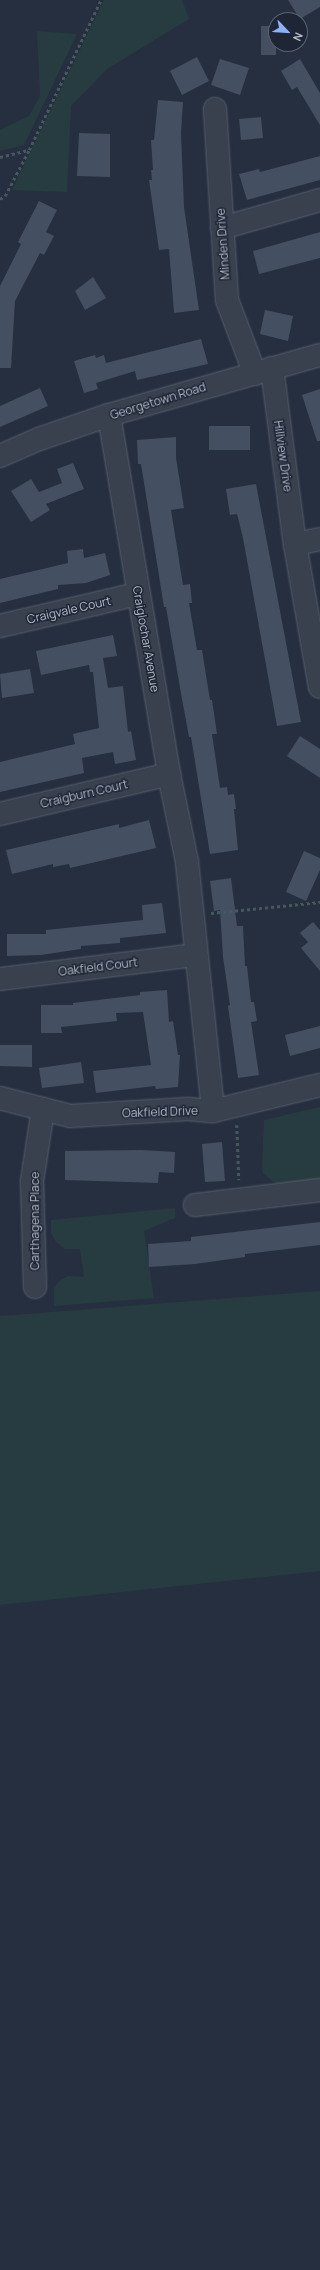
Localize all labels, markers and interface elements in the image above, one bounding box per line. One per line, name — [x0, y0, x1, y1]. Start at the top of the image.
north arrow — [268, 12, 308, 52]
text: N — [290, 30, 307, 44]
street label: Minden Drive — [213, 208, 233, 280]
street label: Georgetown Road — [108, 380, 208, 422]
street label: Hillview Drive — [271, 419, 295, 493]
street label: Craiglochar Avenue — [130, 585, 162, 693]
street label: Craigvale Court — [26, 593, 112, 627]
street label: Craigburn Court — [39, 777, 129, 811]
street label: Oakfield Court — [58, 955, 138, 979]
street label: Oakfield Drive — [122, 1103, 198, 1121]
street label: Carthagena Place — [28, 1172, 42, 1270]

